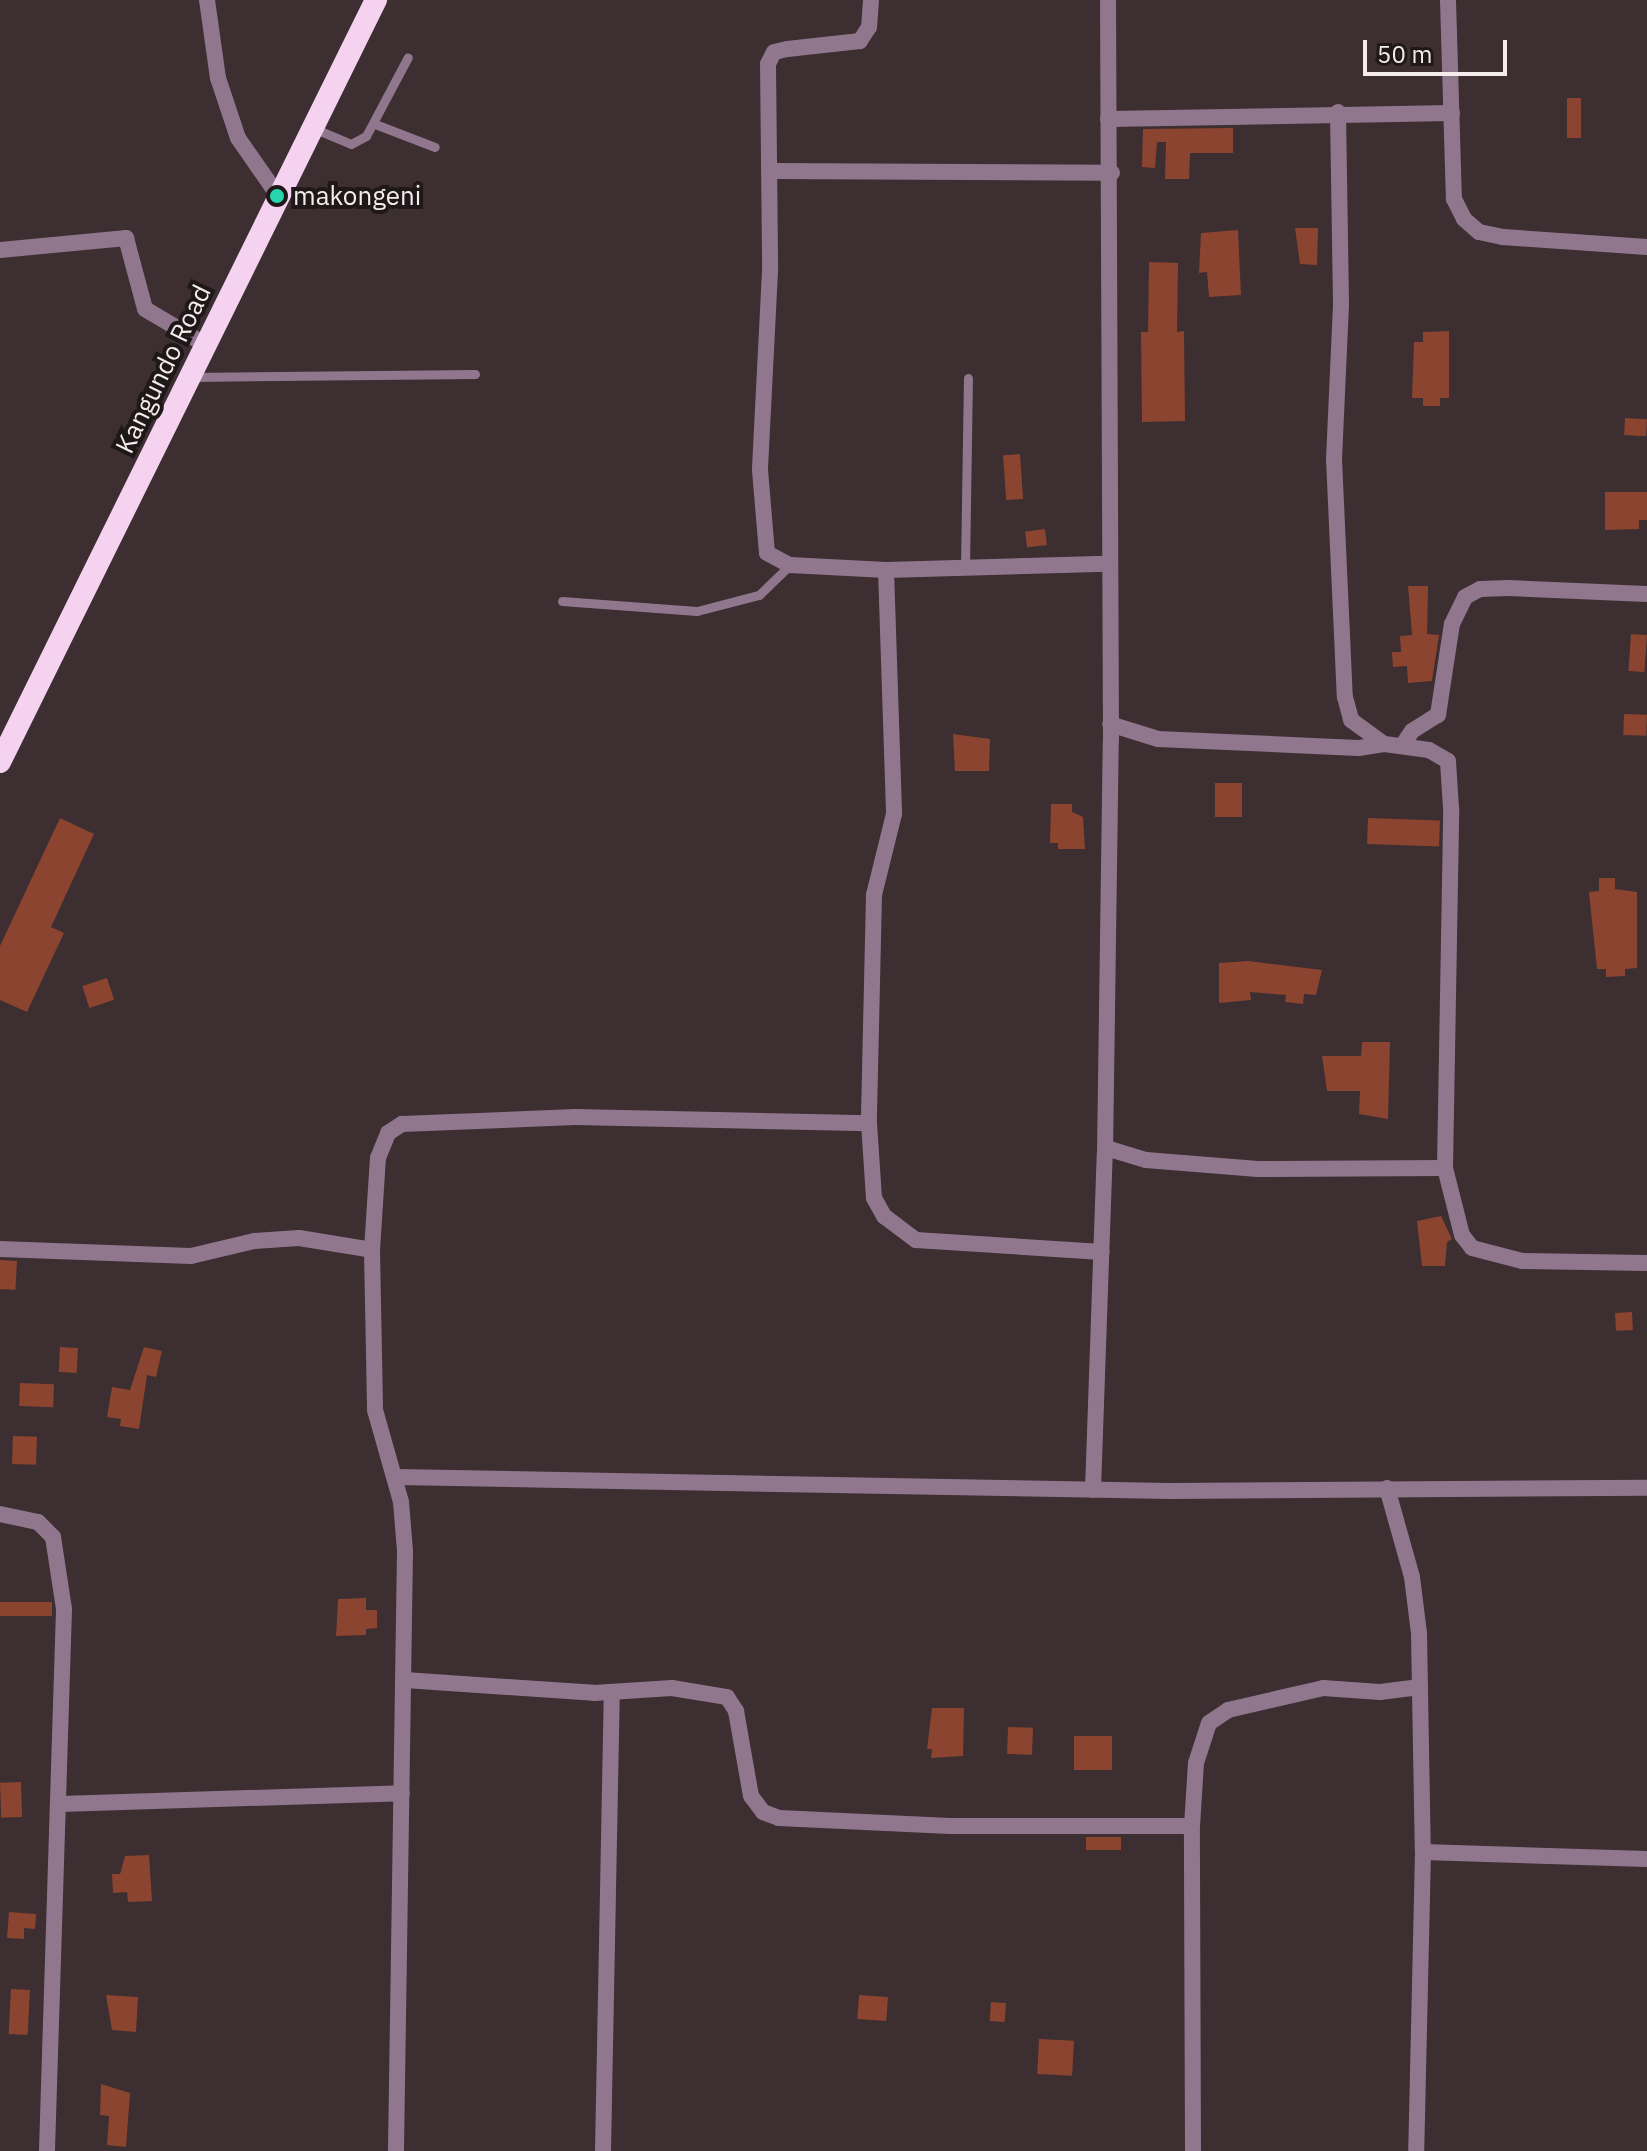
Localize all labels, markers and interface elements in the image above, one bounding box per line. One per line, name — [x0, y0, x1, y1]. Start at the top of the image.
scale bar — [1367, 24, 1511, 74]
text: 50 m — [1377, 38, 1432, 70]
place label: makongeni — [293, 180, 421, 212]
marker: makongeni — [268, 187, 286, 205]
street label: Kangundo Road — [109, 280, 217, 458]

